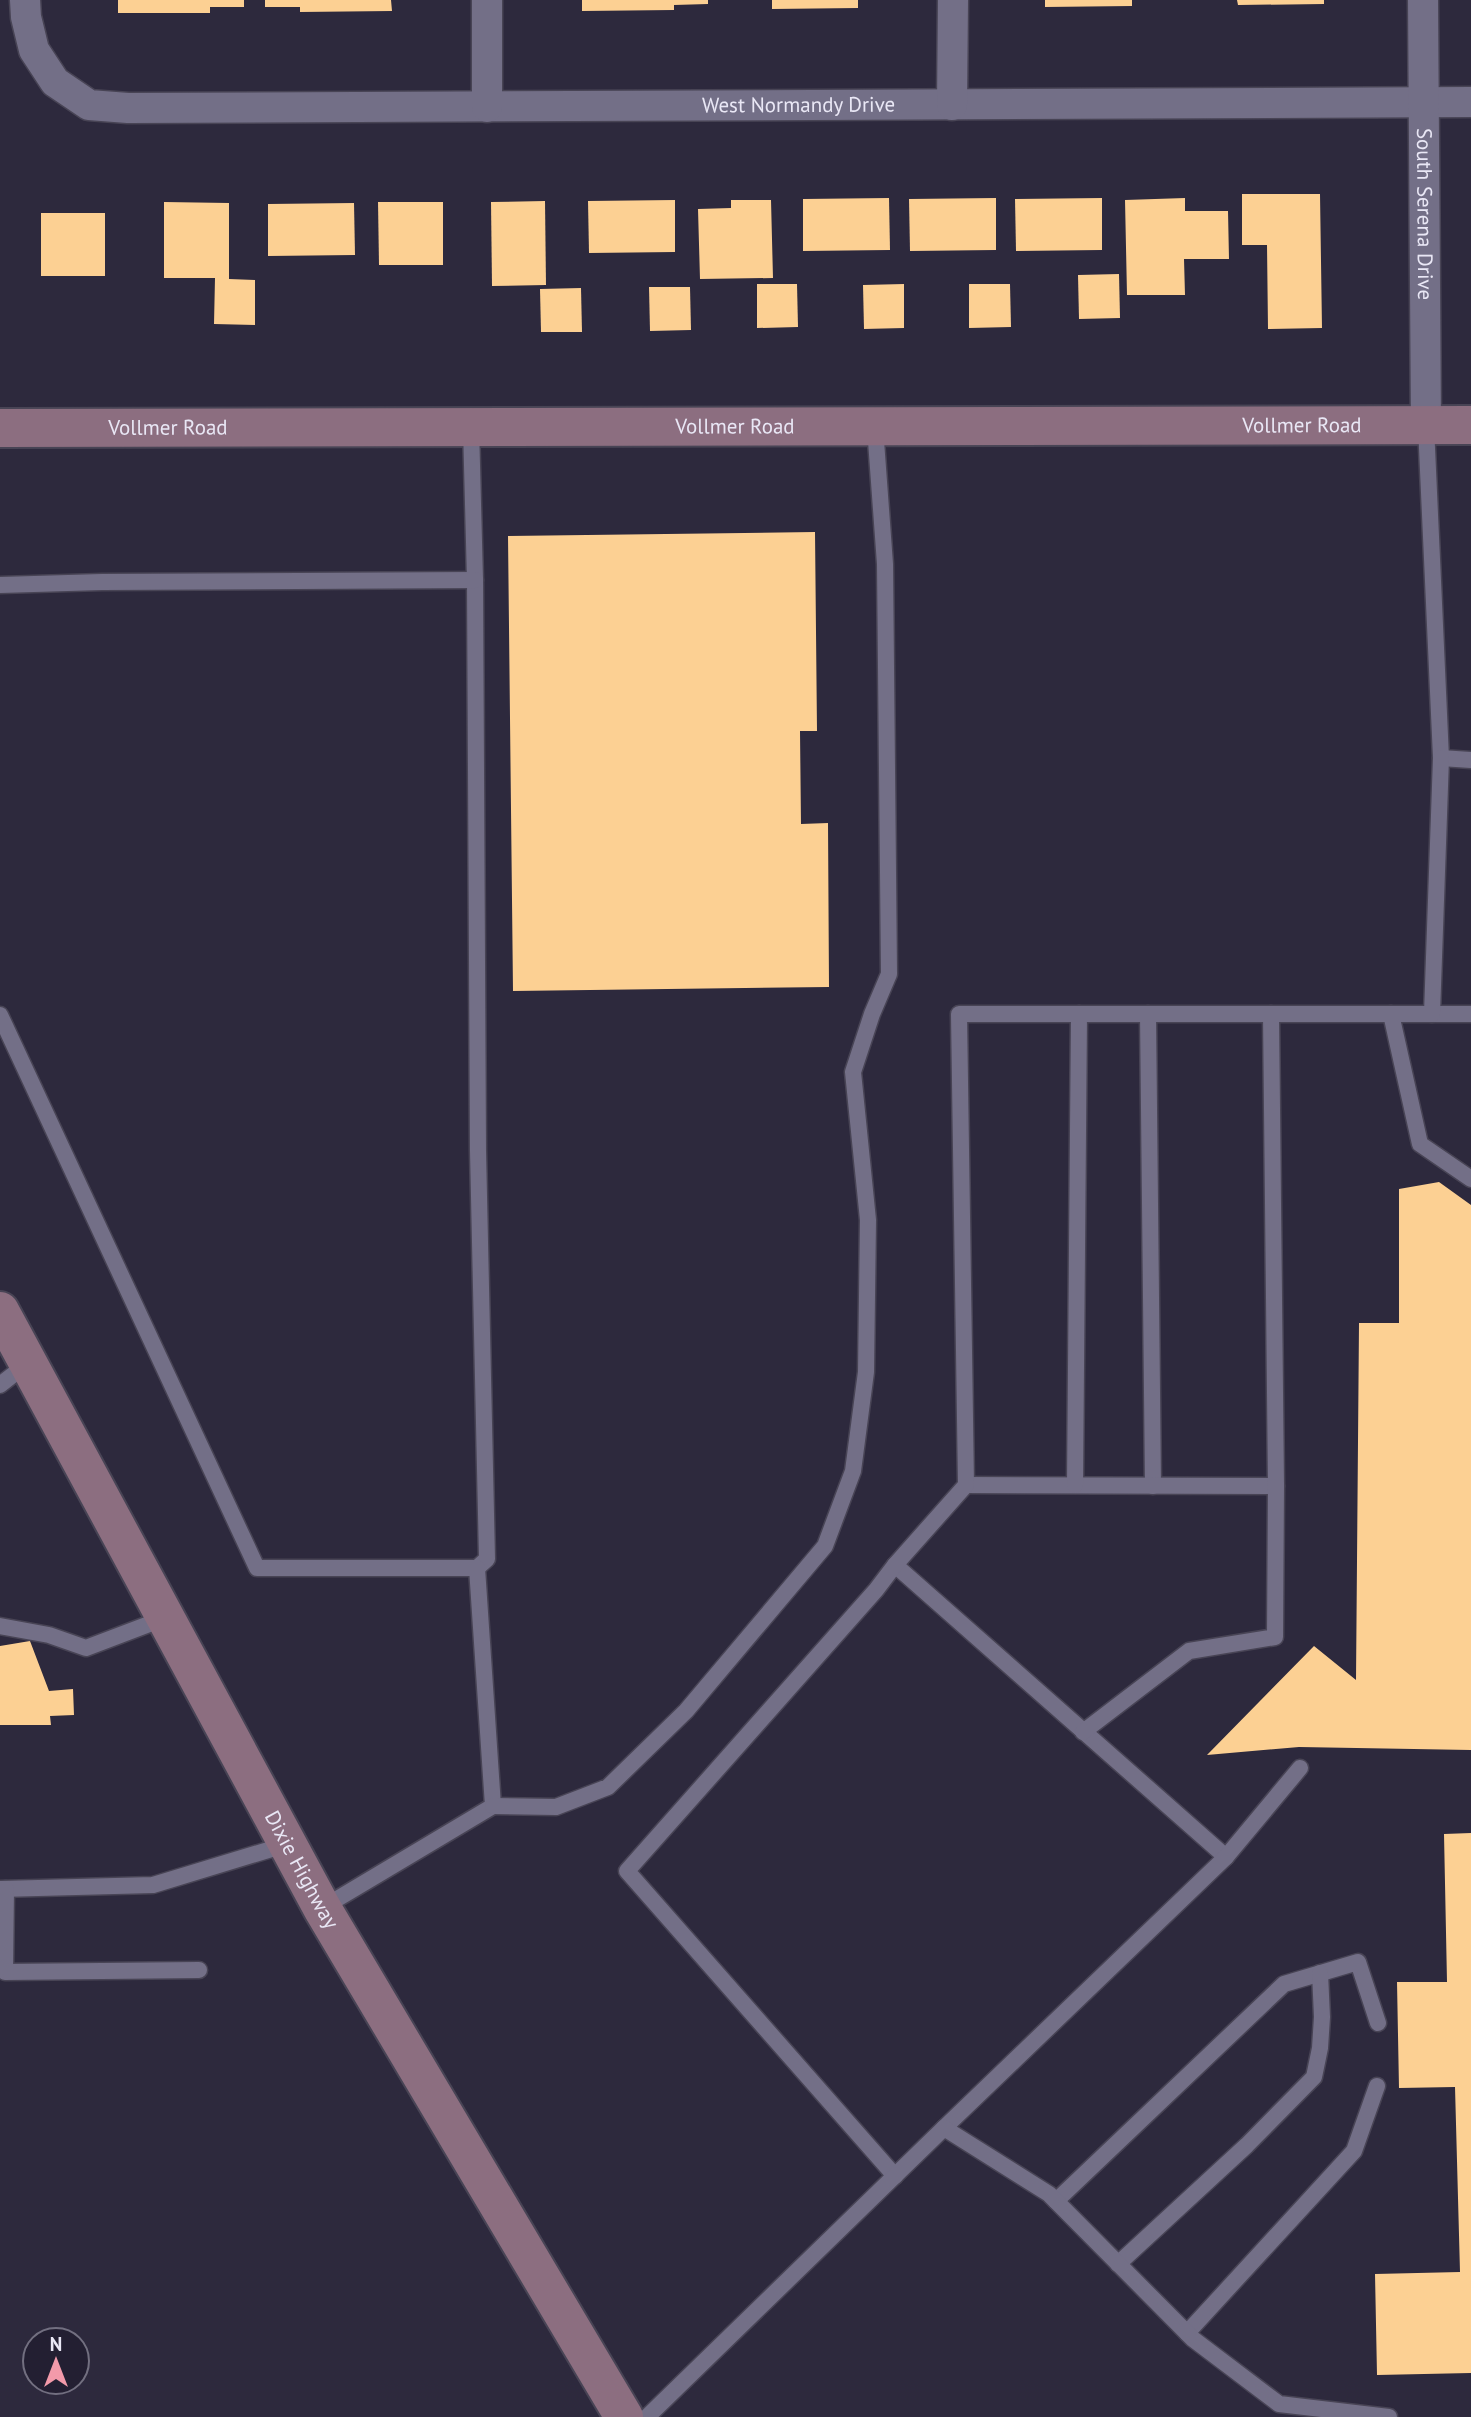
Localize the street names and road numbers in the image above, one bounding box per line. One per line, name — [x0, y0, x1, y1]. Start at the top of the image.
street label: West Normandy Drive — [702, 91, 895, 118]
street label: South Serena Drive — [1411, 128, 1439, 300]
street label: Vollmer Road — [1241, 411, 1362, 438]
street label: Vollmer Road — [674, 412, 795, 440]
street label: Vollmer Road — [107, 414, 228, 441]
street label: Dixie Highway — [259, 1806, 345, 1934]

